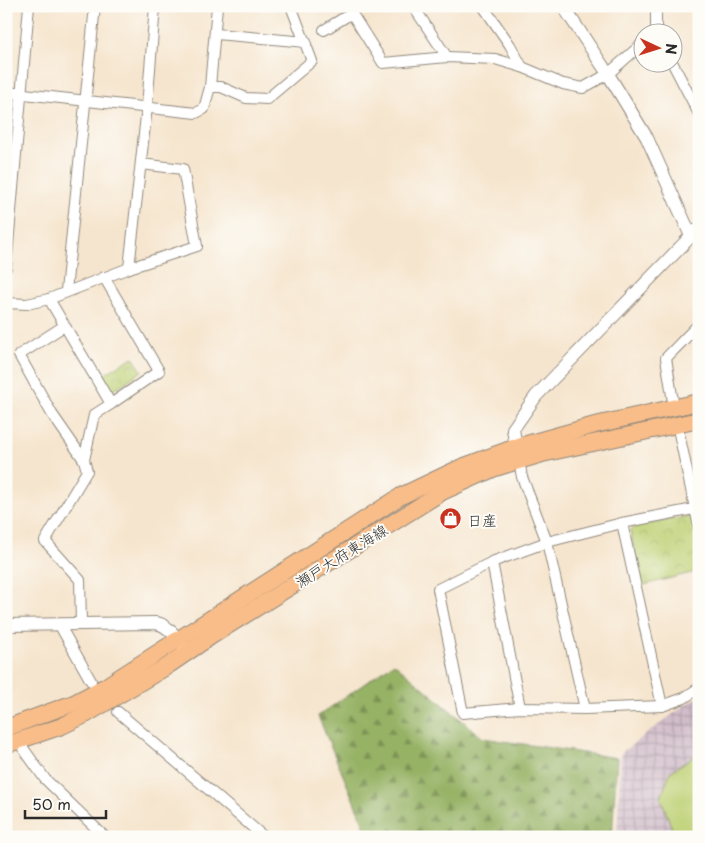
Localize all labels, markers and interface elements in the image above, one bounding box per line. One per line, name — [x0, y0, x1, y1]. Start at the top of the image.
north arrow — [632, 22, 682, 72]
text: N — [661, 43, 682, 55]
shop icon: 日産 — [439, 507, 463, 531]
place label: 日産 — [467, 508, 497, 531]
street label: 瀬戸大府東海線 — [290, 517, 392, 593]
scale bar — [25, 788, 106, 820]
text: 50 m — [32, 792, 71, 815]

